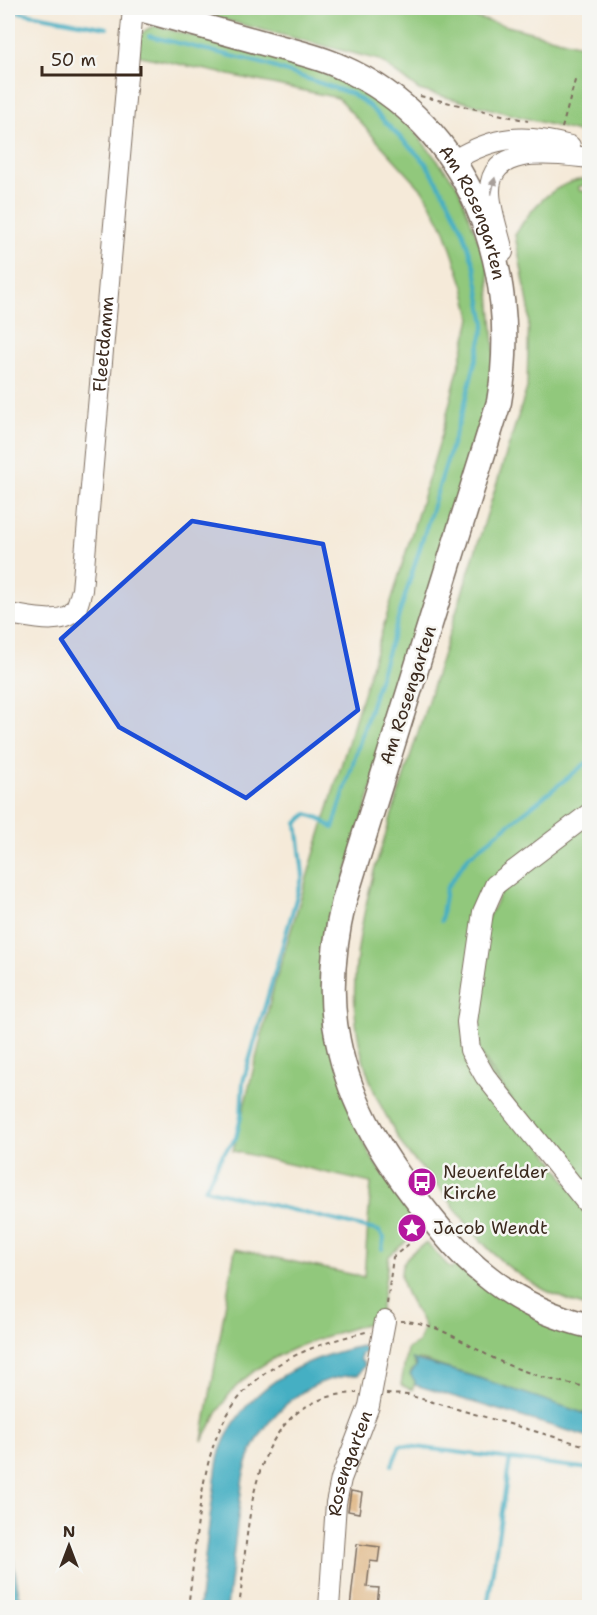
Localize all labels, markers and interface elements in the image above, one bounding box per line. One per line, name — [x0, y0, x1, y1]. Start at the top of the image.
scale bar — [42, 39, 141, 77]
text: 50 m — [51, 48, 96, 72]
street label: Am Rosengarten — [433, 140, 511, 282]
one-way arrow — [489, 176, 498, 195]
street label: Fleetdamm — [87, 295, 120, 393]
street label: Am Rosengarten — [374, 622, 442, 768]
place label: Neuenfelder Kirche — [443, 1160, 548, 1205]
bus stop icon: Neuenfelder Kirche — [406, 1166, 438, 1198]
place icon: Jacob Wendt — [396, 1212, 428, 1244]
place label: Jacob Wendt — [433, 1216, 548, 1240]
street label: Rosengarten — [323, 1407, 378, 1517]
north arrow — [39, 1516, 99, 1576]
text: N — [63, 1521, 75, 1542]

